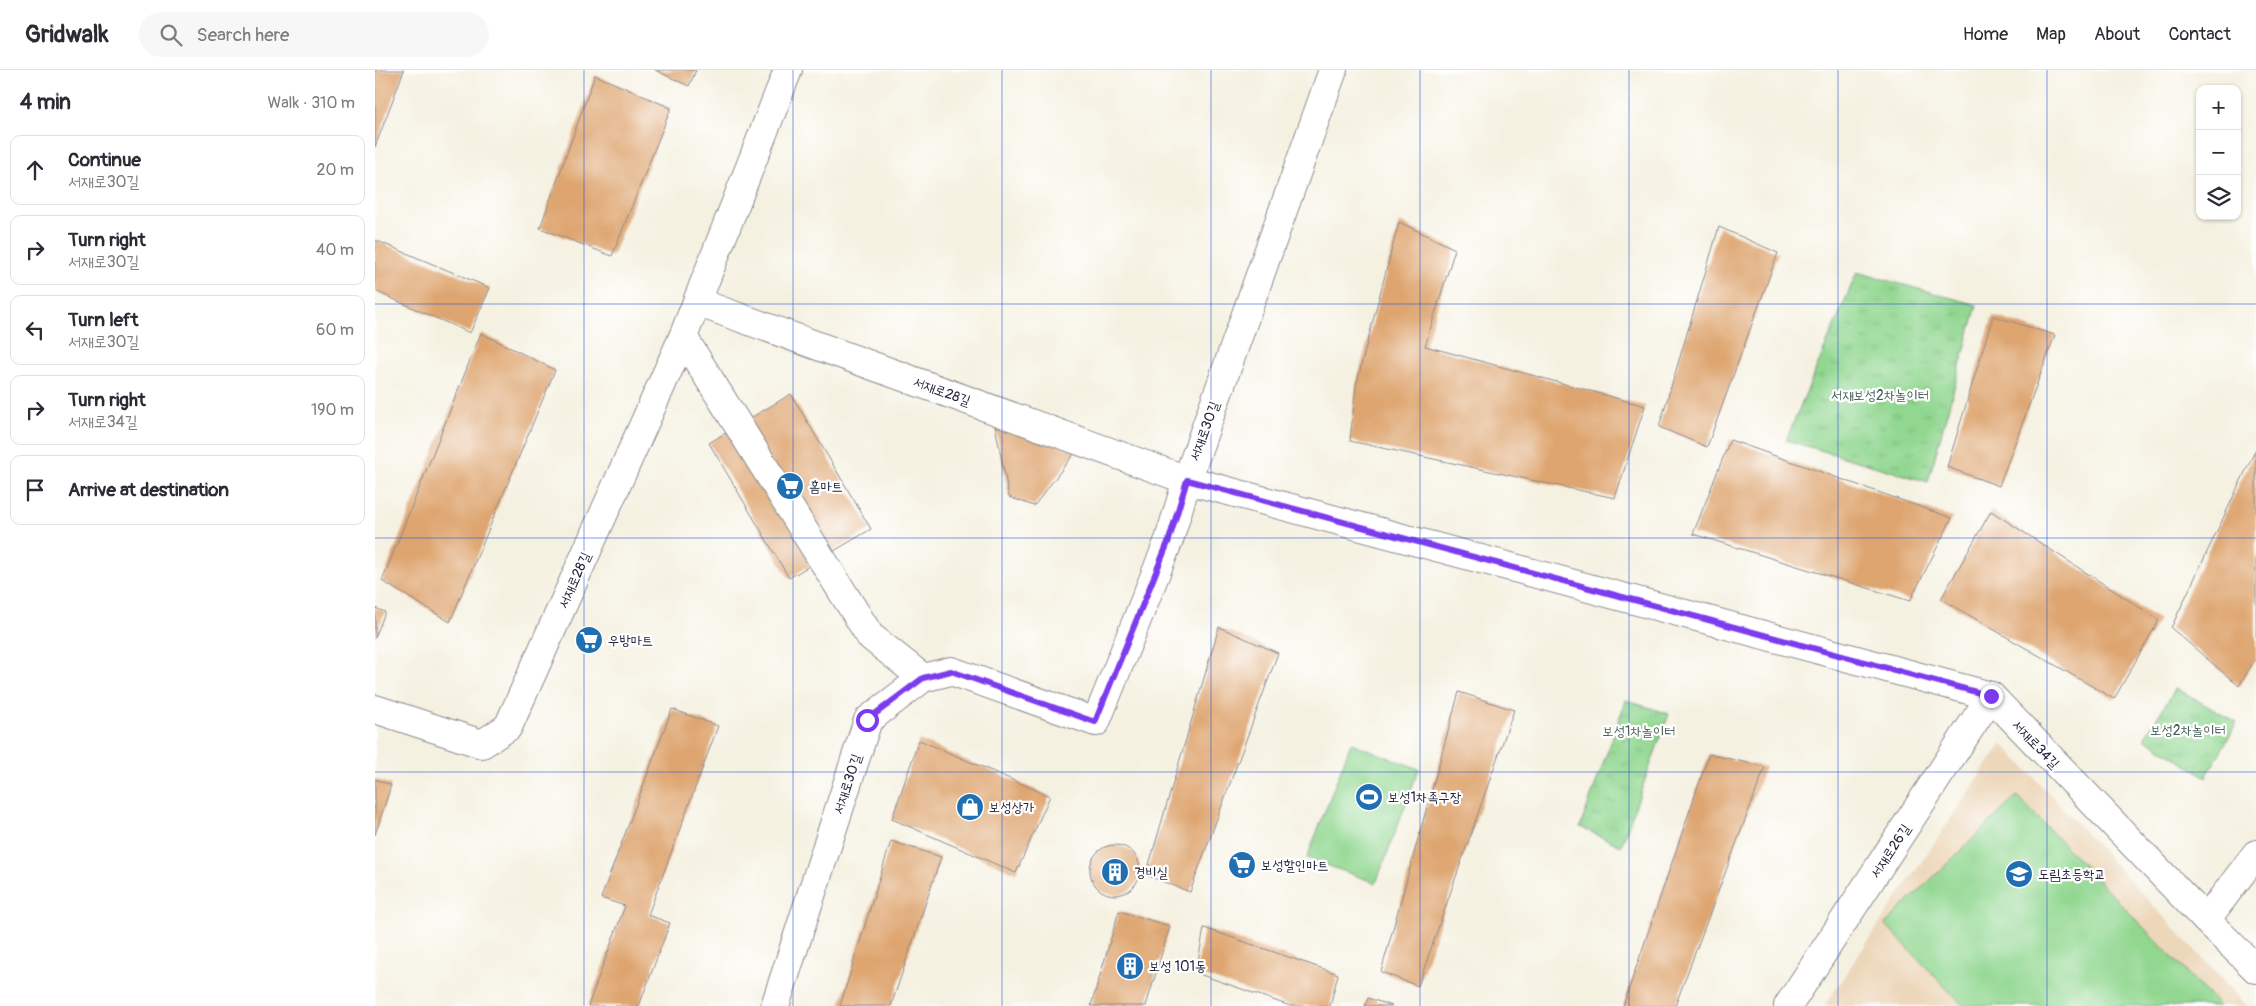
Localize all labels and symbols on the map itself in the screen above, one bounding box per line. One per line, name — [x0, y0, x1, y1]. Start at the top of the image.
street label: 서재로28길 — [911, 373, 974, 410]
park label: 서재보성2차놀이터 — [1831, 387, 1929, 404]
street label: 서재로30길 — [1186, 398, 1223, 463]
supermarket icon: 홈마트 — [775, 471, 805, 501]
place label: 홈마트 — [809, 478, 843, 495]
street label: 서재로28길 — [554, 549, 595, 611]
supermarket icon: 우방마트 — [574, 625, 604, 655]
place label: 우방마트 — [608, 632, 653, 649]
route end — [1980, 685, 2003, 708]
route start — [856, 709, 879, 732]
street label: 서재로34길 — [2008, 717, 2063, 773]
park label: 보성2차놀이터 — [2150, 722, 2226, 739]
park label: 보성1차놀이터 — [1602, 723, 1676, 740]
street label: 서재로30길 — [830, 751, 865, 816]
sports icon: 보성1차족구장 — [1354, 782, 1384, 812]
place label: 보성1차족구장 — [1388, 789, 1462, 806]
shop icon: 보성상가 — [955, 792, 985, 822]
place label: 보성상가 — [989, 799, 1035, 816]
street label: 서재로26길 — [1867, 820, 1915, 882]
supermarket icon: 보성할인마트 — [1227, 850, 1257, 880]
building icon: 경비실 — [1100, 857, 1130, 887]
place label: 보성할인마트 — [1261, 857, 1329, 874]
school or university icon: 도림초등학교 — [2004, 859, 2034, 889]
place label: 경비실 — [1134, 864, 1168, 881]
place label: 도림초등학교 — [2038, 866, 2106, 883]
building icon: 보성 101동 — [1115, 951, 1145, 981]
place label: 보성 101동 — [1149, 958, 1206, 975]

